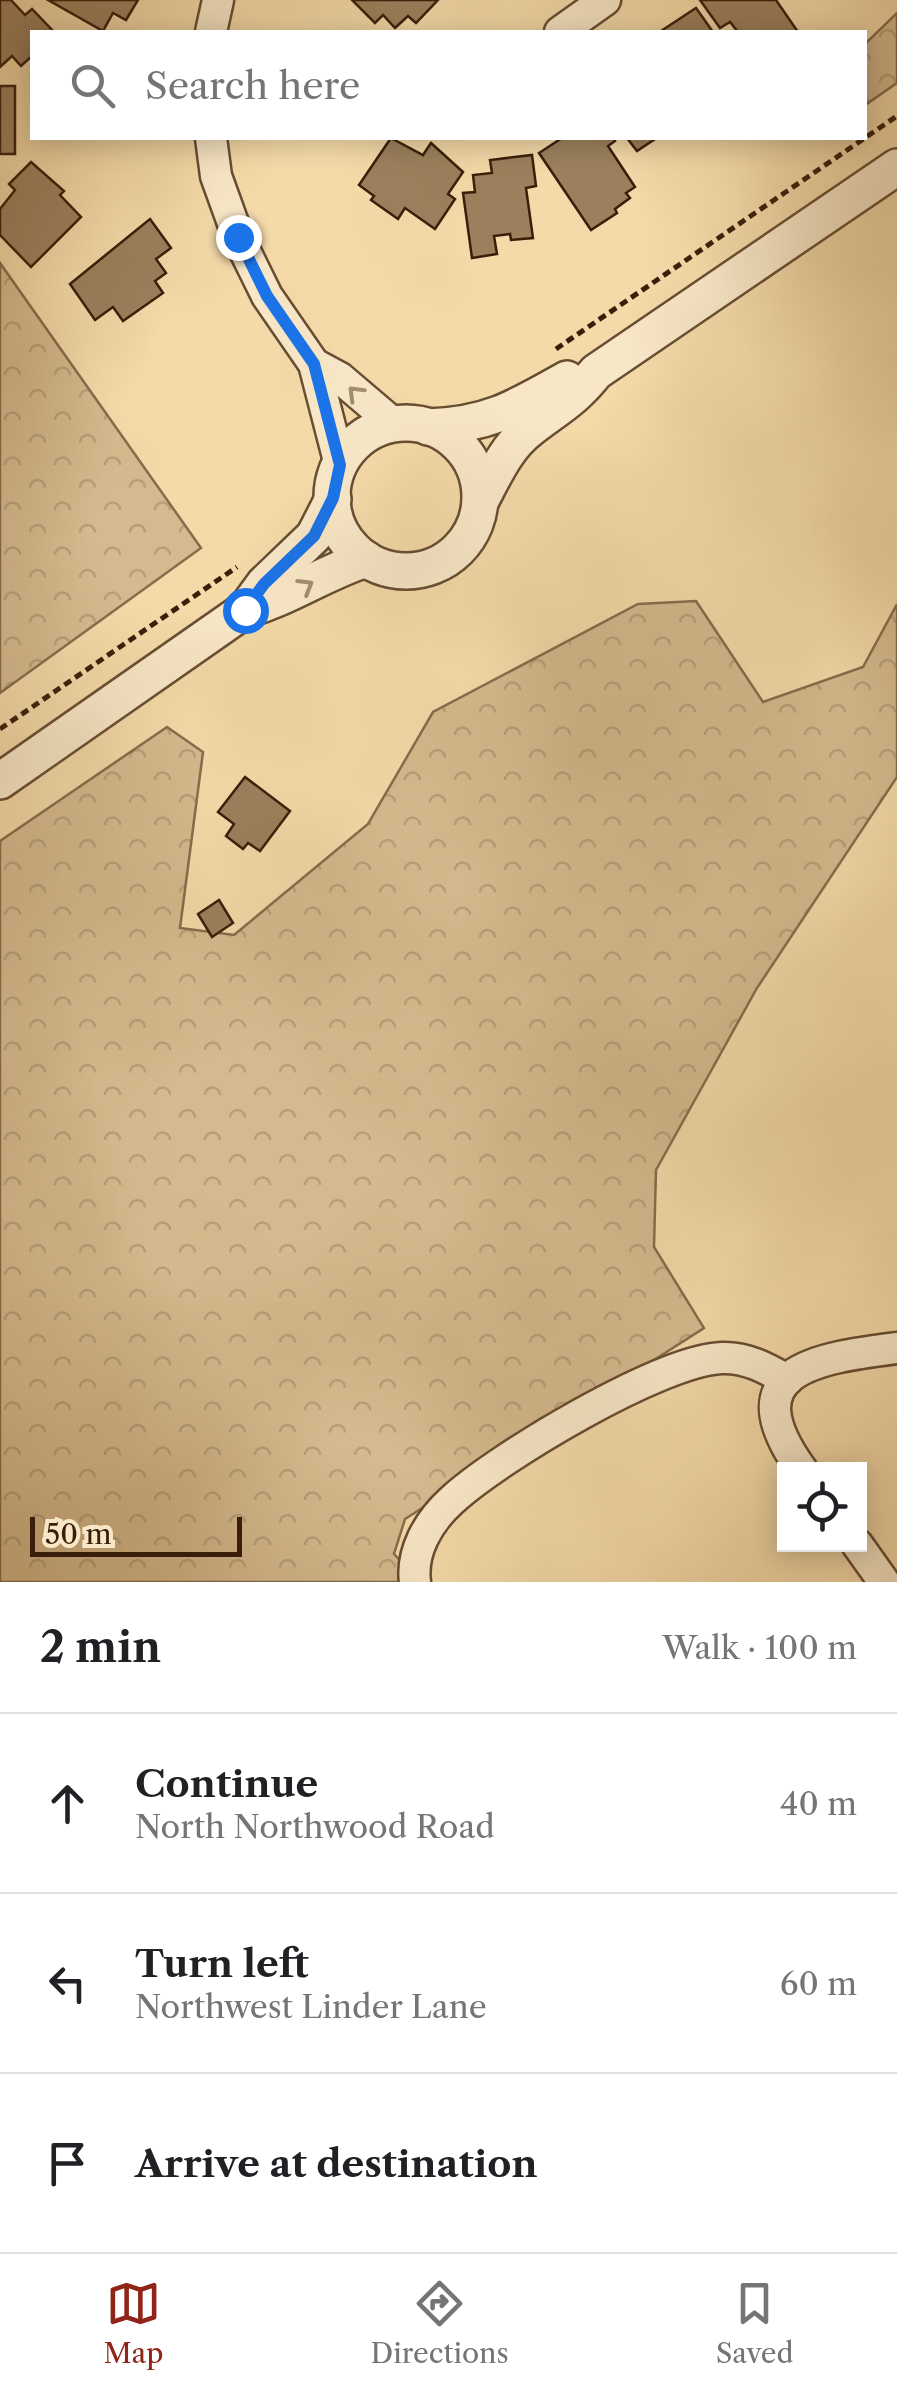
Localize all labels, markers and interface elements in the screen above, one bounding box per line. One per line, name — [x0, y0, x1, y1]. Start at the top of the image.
search box — [30, 30, 867, 140]
icon: search — [65, 58, 120, 113]
text: Search here — [145, 62, 360, 109]
route end — [216, 215, 262, 261]
one-way arrow — [348, 387, 366, 405]
one-way arrow — [295, 579, 313, 598]
route start — [223, 588, 269, 634]
map controls — [777, 1462, 867, 1552]
button: locate — [777, 1462, 867, 1552]
scale bar — [30, 1512, 242, 1556]
text: 50 m — [45, 1517, 112, 1551]
text: 2 min — [40, 1621, 161, 1673]
text: Walk · 100 m — [662, 1628, 857, 1667]
text: Continue — [135, 1760, 318, 1807]
icon: ahead — [40, 1776, 95, 1831]
text: 40 m — [780, 1784, 857, 1823]
text: North Northwood Road — [135, 1807, 495, 1846]
text: Turn left — [135, 1940, 309, 1987]
icon: left — [40, 1956, 95, 2011]
text: 60 m — [780, 1964, 857, 2003]
text: Northwest Linder Lane — [135, 1987, 487, 2026]
icon: arrive — [40, 2136, 95, 2191]
text: Arrive at destination — [135, 2140, 538, 2187]
tab: Map — [103, 2276, 164, 2370]
tab: Directions — [370, 2276, 509, 2370]
tab: Saved — [716, 2276, 794, 2370]

